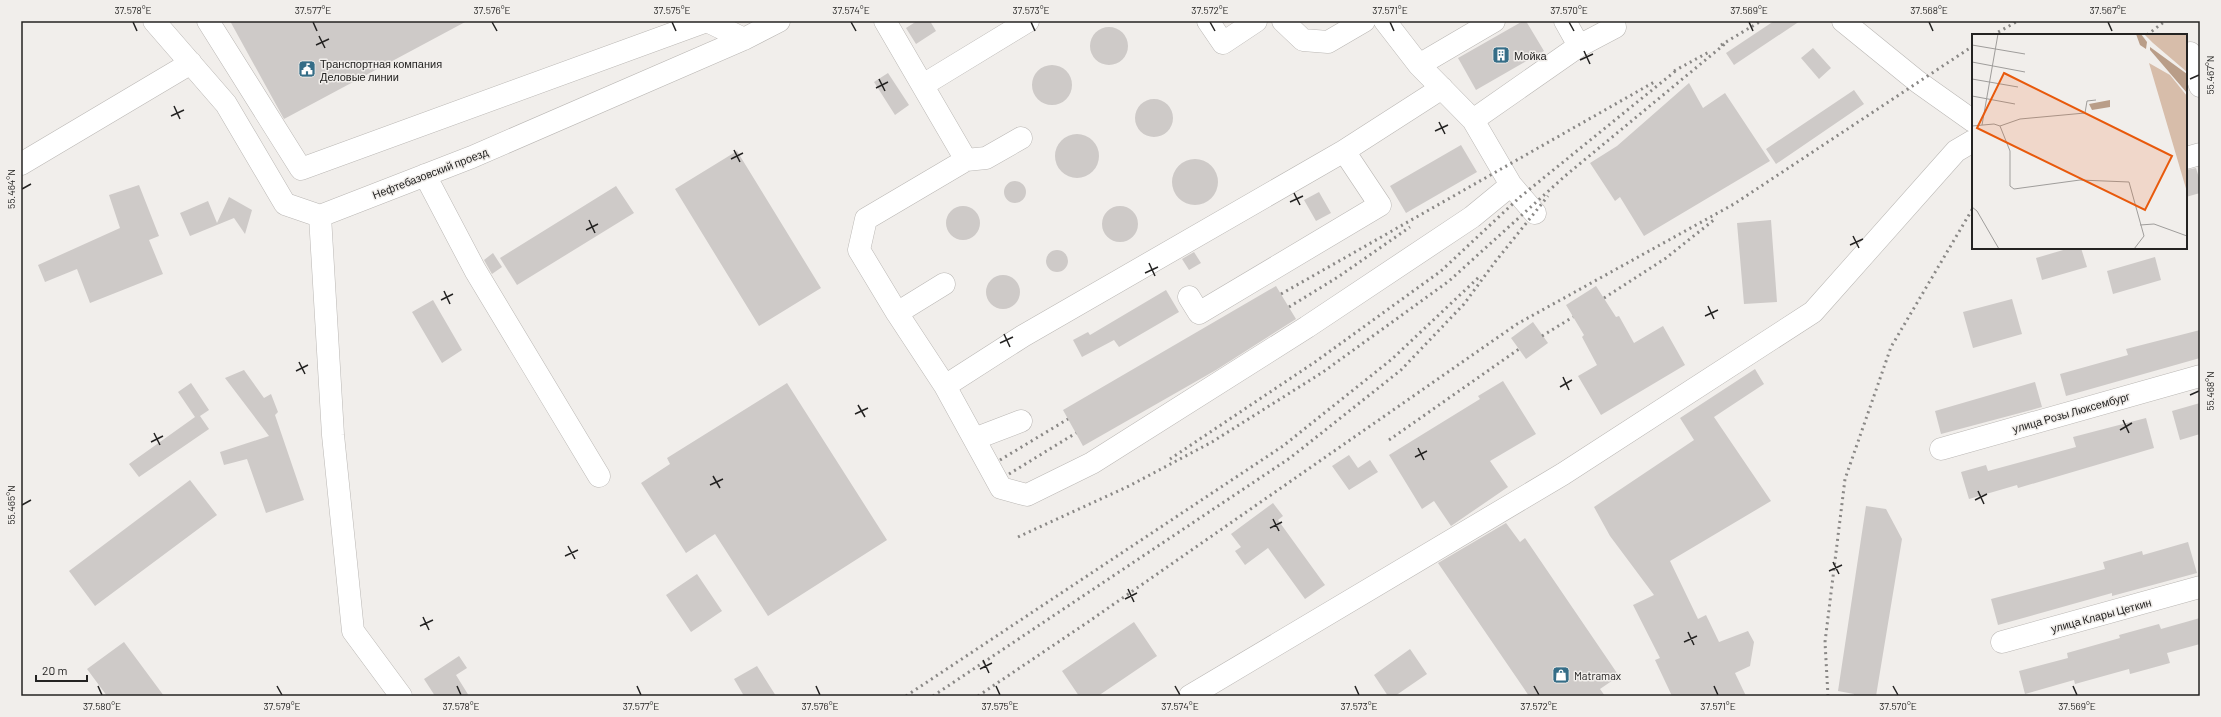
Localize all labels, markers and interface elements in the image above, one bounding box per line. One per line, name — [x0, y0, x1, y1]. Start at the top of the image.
text: 37.578°E — [114, 4, 152, 16]
text: 37.577°E — [295, 4, 331, 16]
text: 37.576°E — [473, 4, 511, 16]
text: 37.575°E — [653, 4, 691, 16]
text: 37.574°E — [832, 4, 870, 16]
text: 37.573°E — [1012, 4, 1050, 16]
text: 37.572°E — [1191, 4, 1229, 16]
text: 37.571°E — [1372, 4, 1408, 16]
text: 37.570°E — [1550, 4, 1588, 16]
text: 37.569°E — [1730, 4, 1768, 16]
text: 37.568°E — [1910, 4, 1948, 16]
text: 37.567°E — [2089, 4, 2127, 16]
inset map — [1972, 34, 2187, 249]
building icon: Мойка — [1491, 45, 1511, 65]
place label: Мойка — [1514, 49, 1548, 62]
text: 55.467°N — [2204, 55, 2216, 95]
place label: Транспортная компания Деловые линии — [320, 57, 442, 83]
public building icon: Транспортная компания Деловые линии — [297, 59, 317, 79]
street label: Нефтебазовский проезд — [370, 145, 490, 201]
text: 55.464°N — [5, 169, 17, 209]
text: 55.468°N — [2204, 371, 2216, 411]
street label: улица Розы Люксембург — [2011, 389, 2131, 435]
text: 55.465°N — [5, 485, 17, 525]
street label: улица Клары Цеткин — [2049, 595, 2153, 635]
scale bar — [36, 657, 87, 683]
text: 20 m — [42, 663, 68, 677]
shop icon: Matramax — [1551, 665, 1571, 685]
place label: Matramax — [1574, 669, 1621, 682]
text: 37.580°E — [83, 700, 121, 712]
text: 37.579°E — [263, 700, 301, 712]
text: 37.578°E — [442, 700, 480, 712]
text: 37.577°E — [623, 700, 659, 712]
text: 37.576°E — [801, 700, 839, 712]
text: 37.575°E — [981, 700, 1019, 712]
text: 37.574°E — [1161, 700, 1199, 712]
text: 37.573°E — [1340, 700, 1378, 712]
text: 37.572°E — [1520, 700, 1558, 712]
text: 37.571°E — [1700, 700, 1736, 712]
text: 37.570°E — [1879, 700, 1917, 712]
text: 37.569°E — [2058, 700, 2096, 712]

